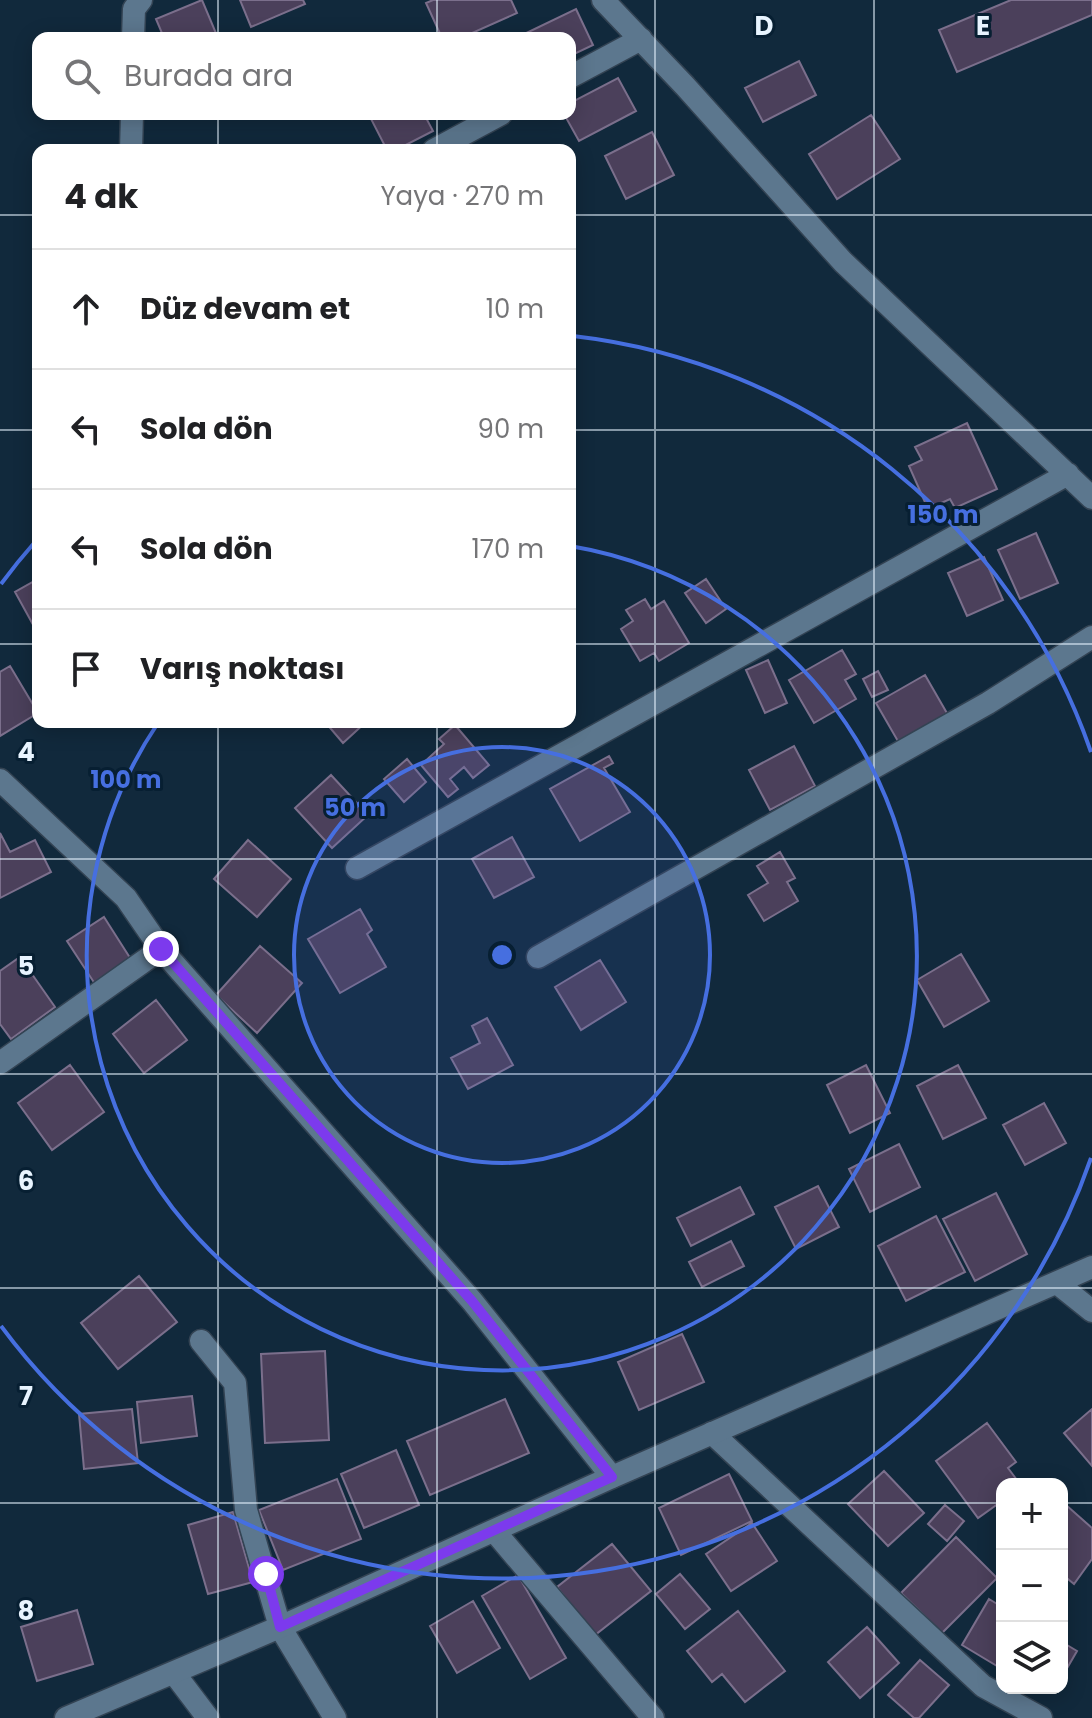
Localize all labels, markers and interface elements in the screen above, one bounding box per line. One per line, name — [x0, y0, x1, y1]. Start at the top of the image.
text: D — [755, 8, 774, 44]
text: E — [976, 8, 990, 44]
search box — [32, 32, 576, 120]
icon: search — [60, 54, 104, 98]
text: Burada ara — [124, 54, 293, 97]
text: 4 dk — [64, 172, 138, 220]
text: Yaya · 270 m — [380, 178, 544, 214]
icon: ahead — [64, 287, 108, 331]
text: Düz devam et — [140, 287, 350, 330]
text: 10 m — [486, 291, 544, 327]
icon: left — [64, 407, 108, 451]
text: Sola dön — [140, 407, 273, 450]
text: 90 m — [478, 411, 544, 447]
text: 150 m — [908, 498, 978, 531]
icon: left — [64, 527, 108, 571]
text: Sola dön — [140, 527, 273, 570]
text: 170 m — [471, 531, 544, 567]
icon: arrive — [64, 647, 108, 691]
text: Varış noktası — [140, 647, 345, 690]
text: 4 — [17, 734, 35, 770]
text: 100 m — [91, 763, 161, 796]
text: 50 m — [324, 791, 386, 824]
route end — [143, 931, 179, 967]
centre of rings — [488, 941, 516, 969]
text: 5 — [18, 948, 34, 984]
text: 6 — [18, 1163, 34, 1199]
text: 7 — [19, 1378, 33, 1414]
map controls — [996, 1478, 1068, 1694]
button: + — [996, 1478, 1068, 1550]
button: − — [996, 1550, 1068, 1622]
route start — [248, 1556, 284, 1592]
text: 8 — [18, 1593, 34, 1629]
button: layers — [996, 1622, 1068, 1694]

